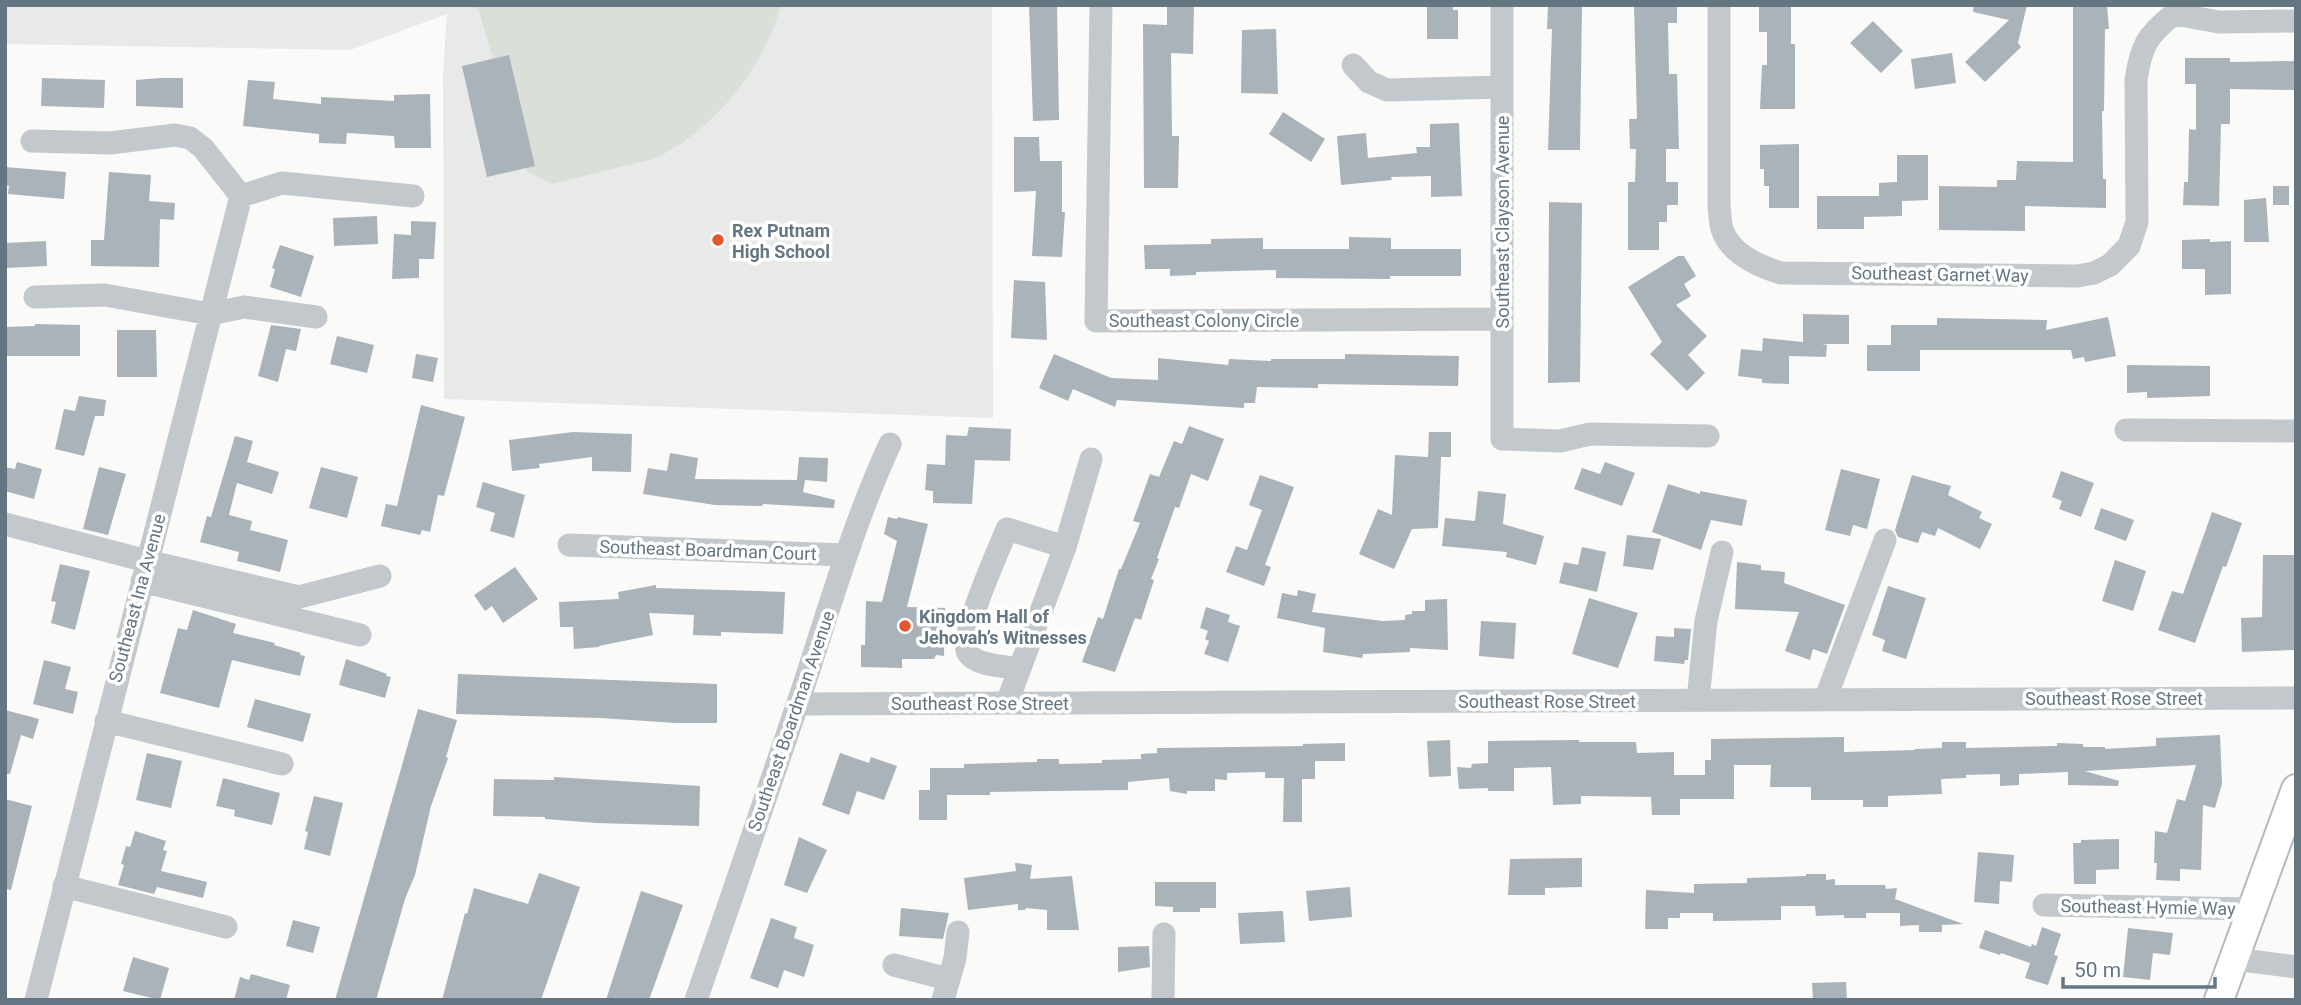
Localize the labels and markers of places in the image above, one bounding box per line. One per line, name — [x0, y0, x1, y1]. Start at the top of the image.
place label: Rex Putnam High School — [732, 220, 830, 262]
marker: Rex Putnam High School — [710, 232, 726, 248]
place label: Kingdom Hall of Jehovah’s Witnesses — [919, 606, 1087, 648]
marker: Kingdom Hall of Jehovah’s Witnesses — [897, 618, 913, 634]

